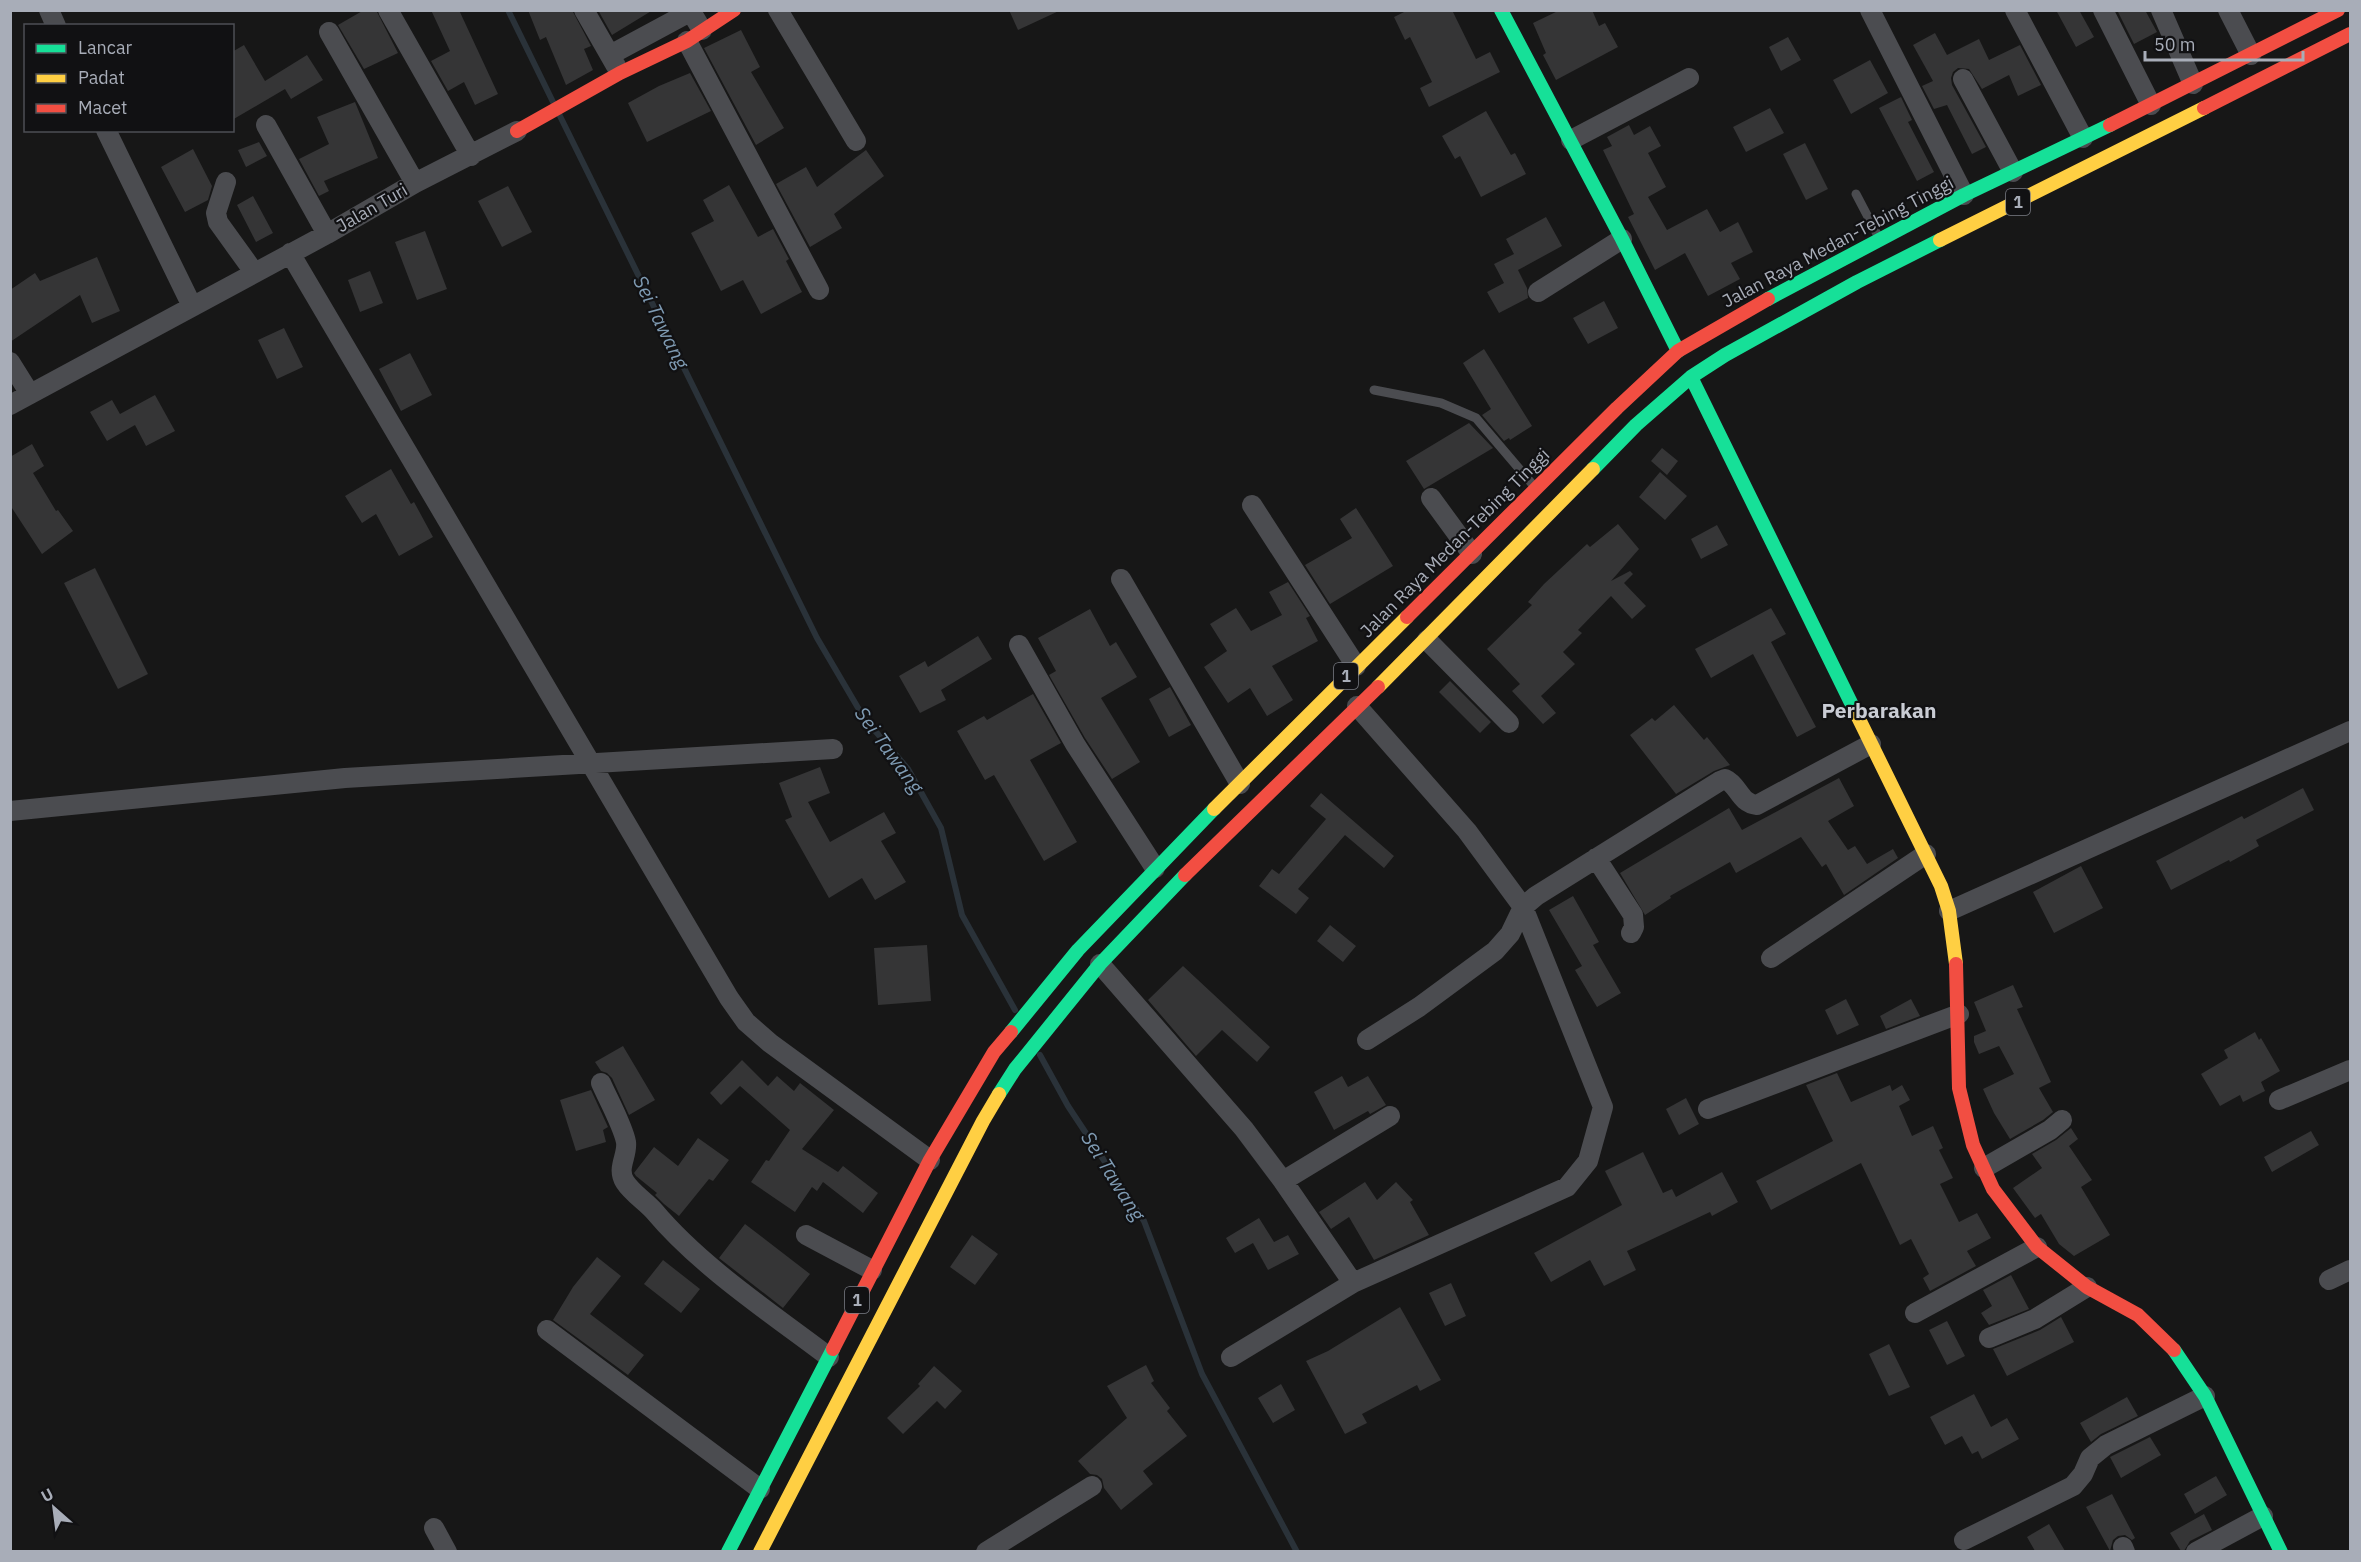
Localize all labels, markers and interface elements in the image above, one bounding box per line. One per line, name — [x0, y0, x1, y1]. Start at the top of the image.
legend — [24, 24, 234, 132]
scale bar — [2145, 24, 2302, 62]
text: 50 m — [2154, 33, 2196, 56]
text: Lancar — [78, 36, 133, 59]
text: Padat — [78, 66, 125, 89]
text: Macet — [78, 96, 127, 119]
street label: Jalan Raya Medan-Tebing Tinggi — [1718, 171, 1957, 312]
street label: Jalan Turi — [332, 178, 411, 237]
road number: 1 — [2006, 189, 2030, 215]
water label: Sei Tawang — [627, 271, 696, 374]
street label: Jalan Raya Medan-Tebing Tinggi — [1355, 443, 1554, 642]
road number: 1 — [1334, 663, 1358, 689]
district label: Perbarakan — [1821, 696, 1937, 724]
water label: Sei Tawang — [849, 701, 930, 799]
water label: Sei Tawang — [1075, 1126, 1152, 1226]
road number: 1 — [845, 1287, 869, 1313]
north arrow — [24, 1478, 84, 1538]
text: U — [37, 1483, 57, 1506]

